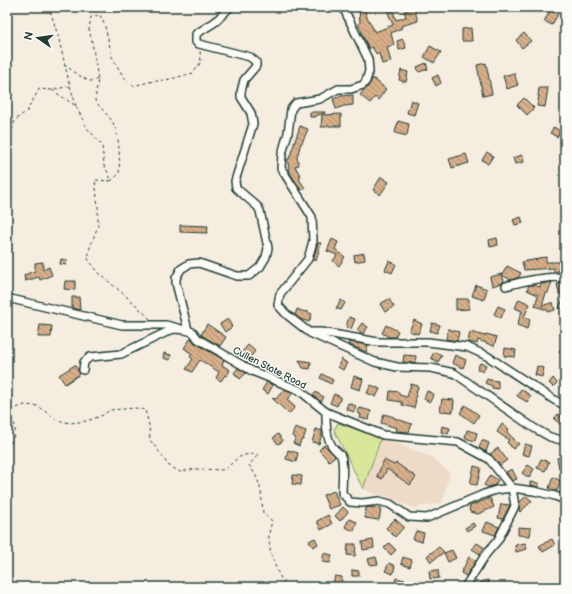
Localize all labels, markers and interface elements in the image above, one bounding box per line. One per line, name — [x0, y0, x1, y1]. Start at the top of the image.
north arrow — [18, 18, 58, 58]
text: N — [21, 30, 36, 41]
street label: Cullen State Road — [231, 344, 309, 392]

